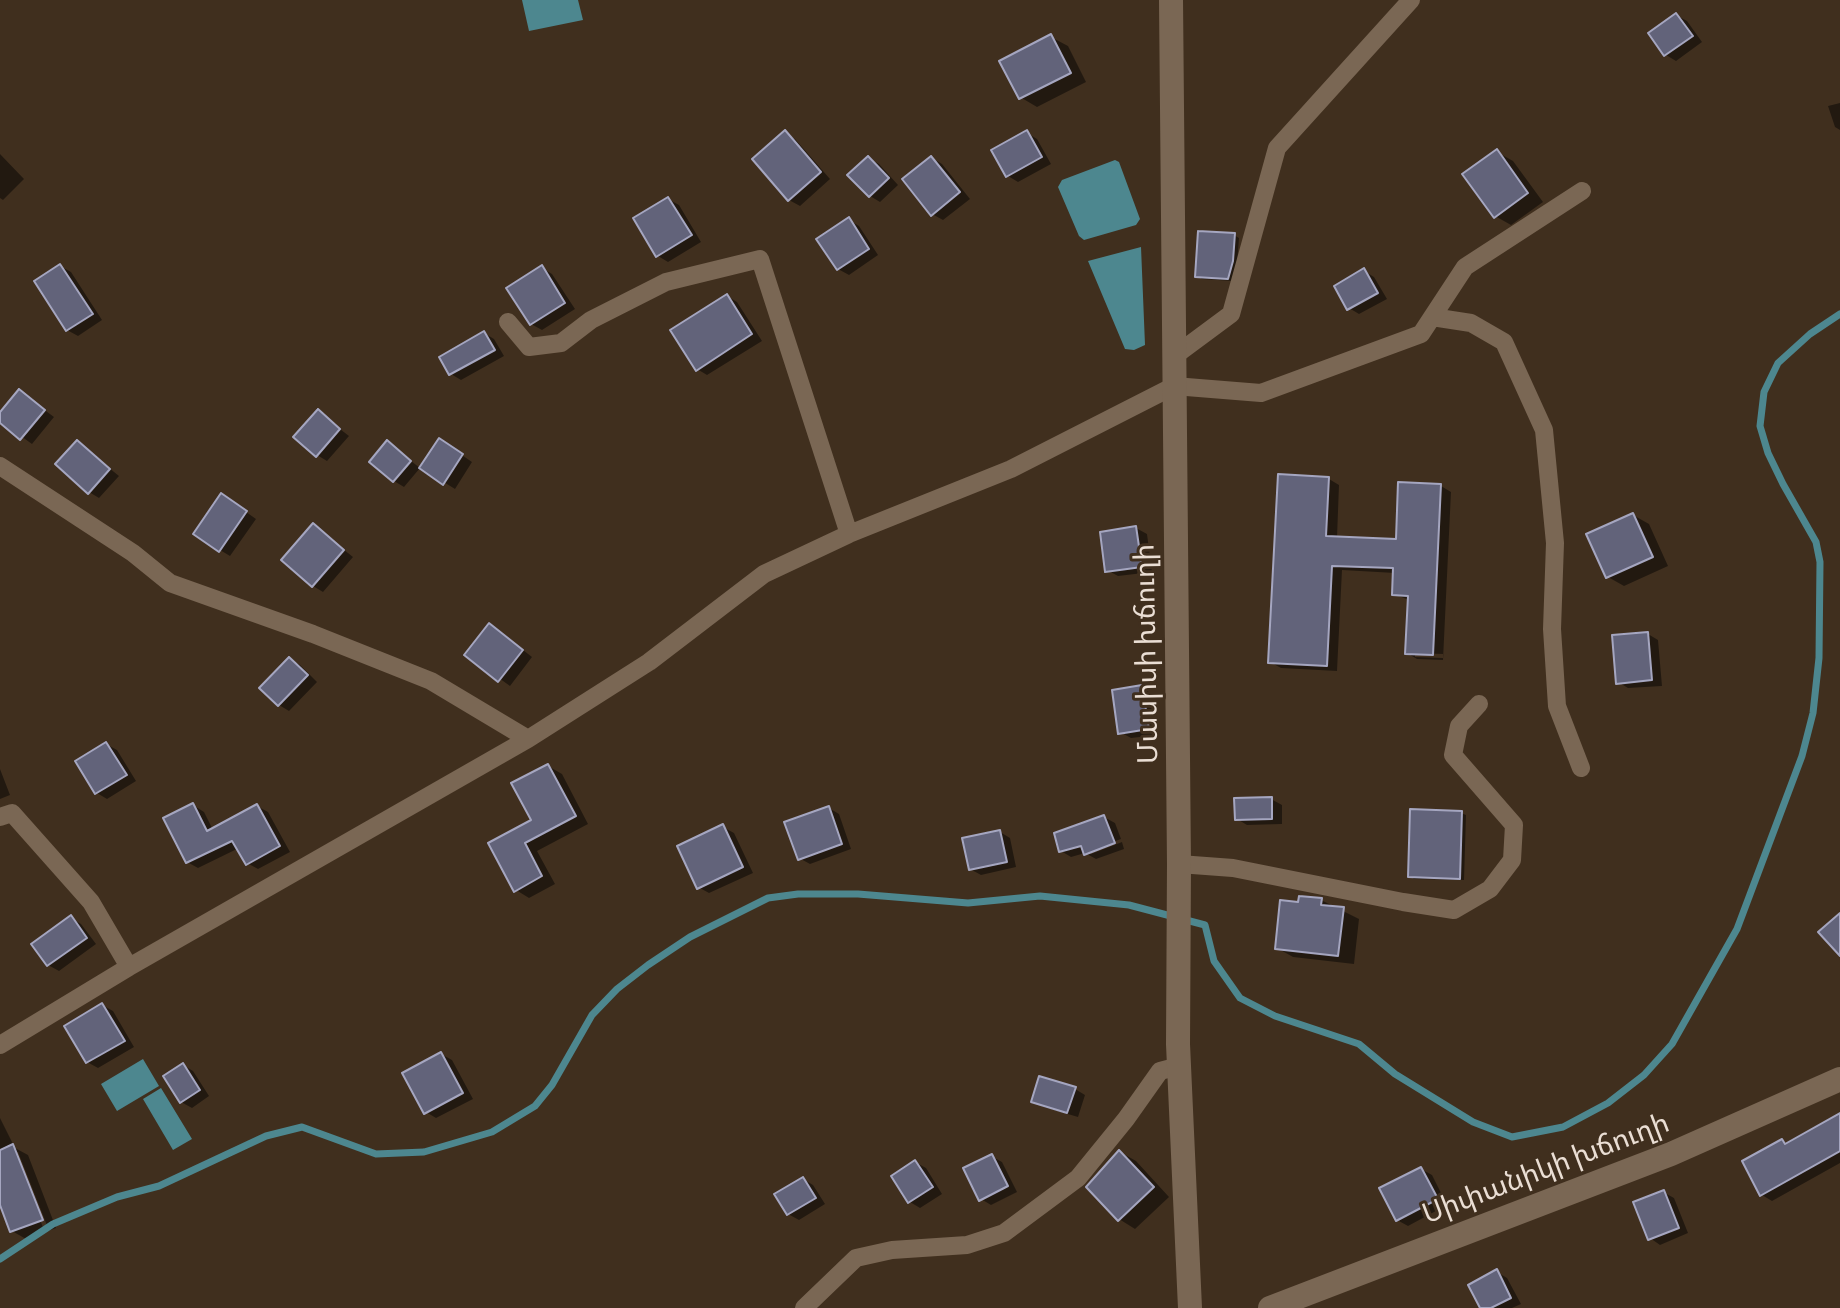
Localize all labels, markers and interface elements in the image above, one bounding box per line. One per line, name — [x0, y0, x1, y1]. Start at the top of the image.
street label: Մասիսի խճուղի — [1128, 544, 1166, 764]
street label: Սիփանիկի խճուղի — [1418, 1106, 1674, 1232]

